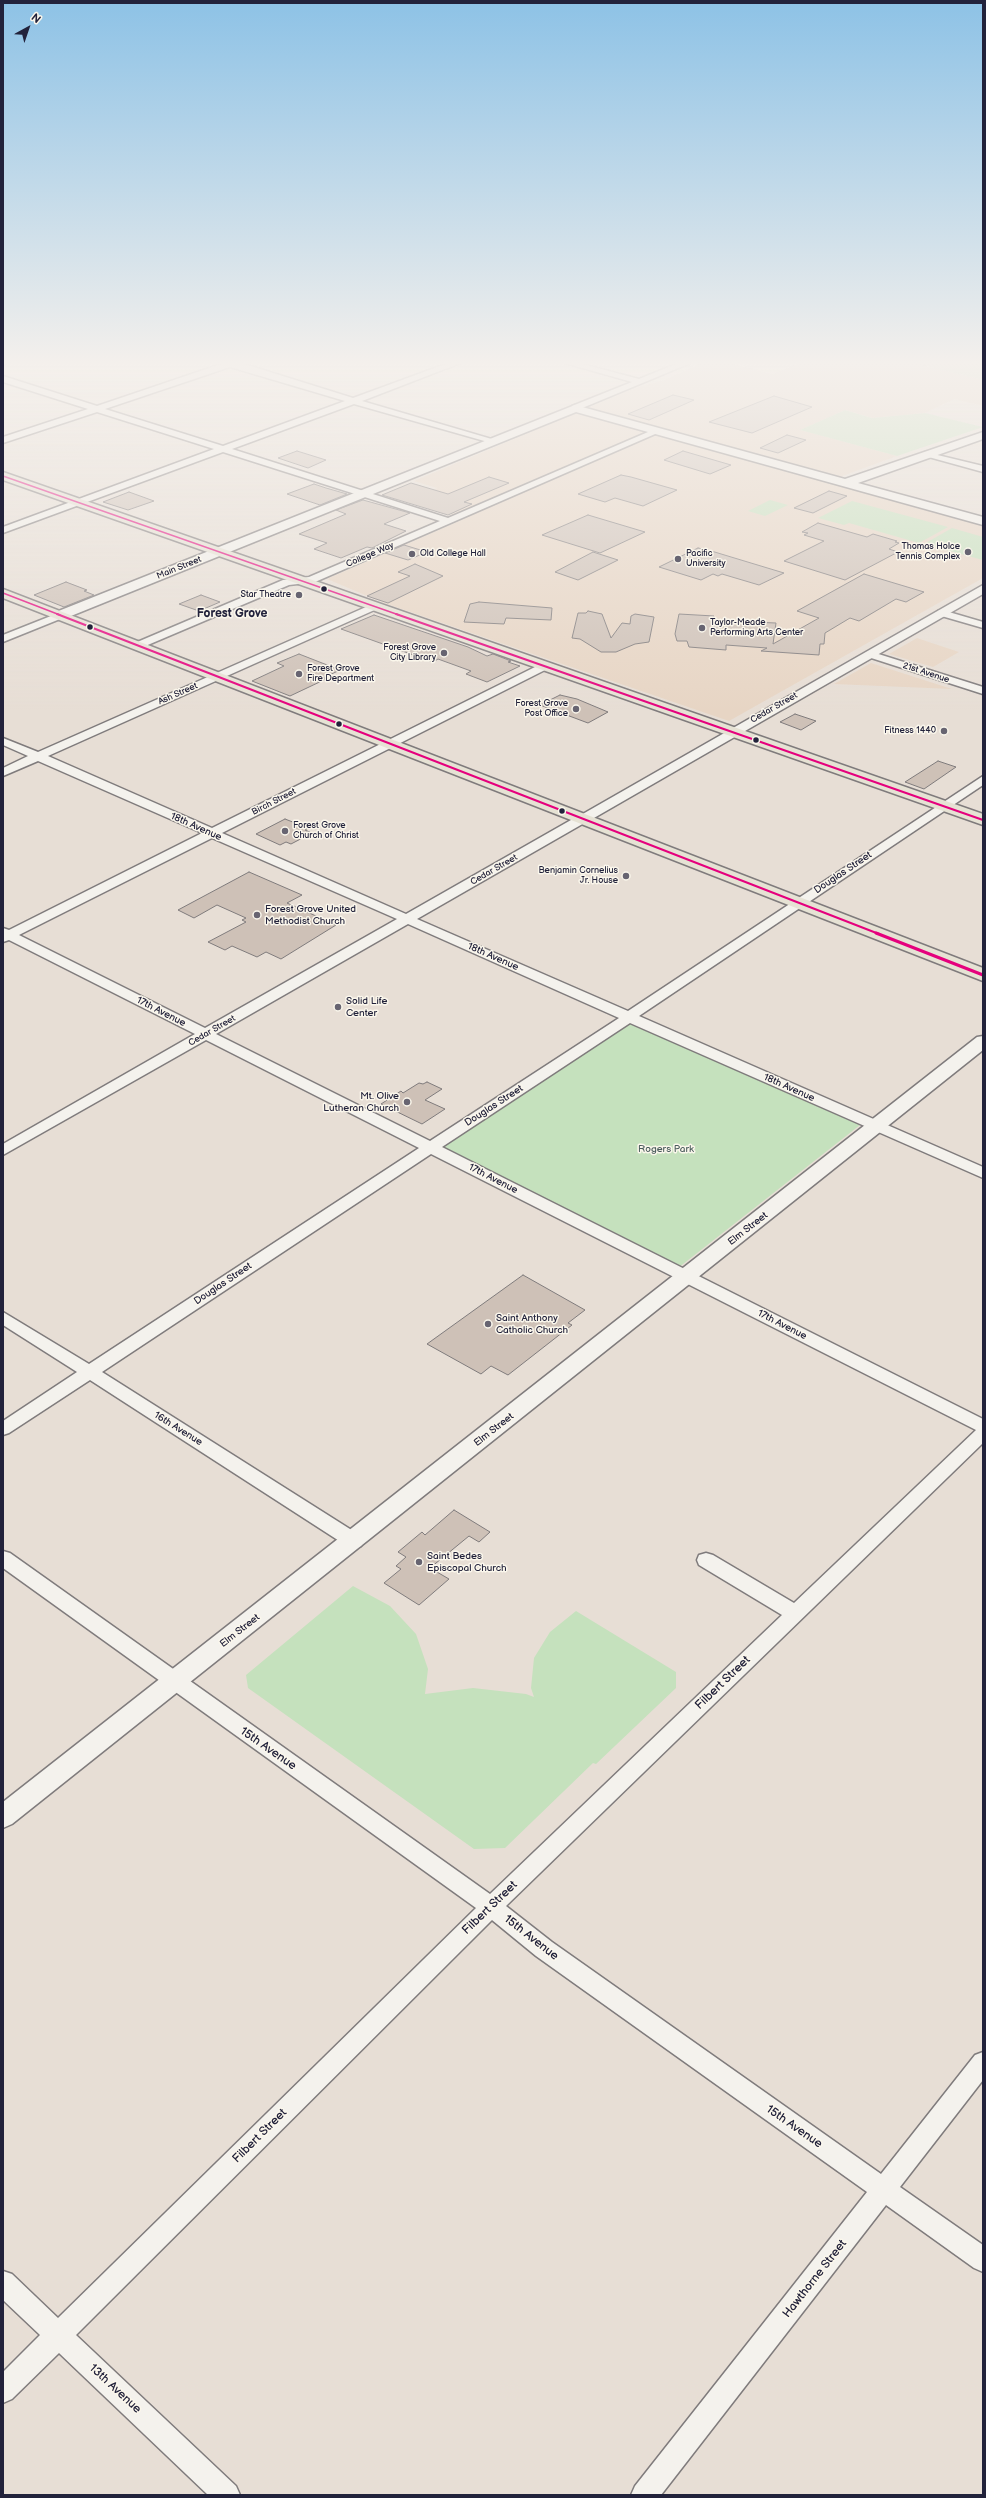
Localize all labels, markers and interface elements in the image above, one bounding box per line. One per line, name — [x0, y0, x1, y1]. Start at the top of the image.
north arrow — [8, 8, 48, 48]
text: N — [29, 11, 43, 26]
street label: College Way — [345, 540, 395, 570]
place label: Thomas Holce Tennis Complex — [896, 542, 960, 563]
marker: Thomas Holce Tennis Complex — [963, 547, 973, 557]
marker: Old College Hall — [407, 549, 417, 559]
place label: Old College Hall — [420, 549, 486, 559]
place label: Pacific University — [686, 549, 726, 570]
street label: Main Street — [155, 554, 203, 582]
marker: Pacific University — [673, 554, 683, 564]
unlabelled marker — [319, 584, 329, 594]
place label: Star Theatre — [241, 590, 291, 600]
marker: Star Theatre — [294, 590, 304, 600]
district label: Forest Grove — [197, 607, 267, 621]
place label: Taylor-Meade Performing Arts Center — [710, 618, 803, 639]
unlabelled marker — [85, 622, 95, 632]
marker: Taylor-Meade Performing Arts Center — [697, 623, 707, 633]
place label: Forest Grove City Library — [383, 643, 436, 664]
marker: Forest Grove City Library — [439, 648, 449, 658]
street label: 21st Avenue — [901, 660, 951, 686]
place label: Forest Grove Fire Department — [307, 664, 374, 685]
marker: Forest Grove Fire Department — [294, 669, 304, 679]
street label: Ash Street — [157, 681, 199, 707]
street label: Cedar Street — [749, 690, 799, 726]
place label: Forest Grove Post Office — [515, 699, 568, 720]
marker: Forest Grove Post Office — [571, 704, 581, 714]
unlabelled marker — [334, 719, 344, 729]
place label: Fitness 1440 — [884, 726, 936, 736]
marker: Fitness 1440 — [939, 726, 949, 736]
unlabelled marker — [751, 735, 761, 745]
street label: Birch Street — [250, 786, 298, 818]
unlabelled marker — [557, 806, 567, 816]
street label: 18th Avenue — [169, 810, 223, 844]
place label: Forest Grove Church of Christ — [293, 821, 359, 842]
marker: Forest Grove Church of Christ — [280, 826, 290, 836]
street label: Douglas Street — [812, 849, 874, 897]
street label: Cedar Street — [469, 852, 519, 888]
place label: Benjamin Cornelius Jr. House — [538, 866, 618, 887]
marker: Benjamin Cornelius Jr. House — [621, 871, 631, 881]
place label: Forest Grove United Methodist Church — [265, 903, 356, 926]
marker: Forest Grove United Methodist Church — [252, 910, 262, 920]
street label: 18th Avenue — [466, 940, 520, 974]
street label: 17th Avenue — [134, 994, 188, 1030]
place label: Solid Life Center — [346, 995, 387, 1018]
marker: Solid Life Center — [333, 1002, 343, 1012]
street label: Cedar Street — [187, 1013, 237, 1049]
street label: 18th Avenue — [762, 1071, 816, 1105]
street label: Douglas Street — [463, 1083, 525, 1129]
place label: Mt. Olive Lutheran Church — [323, 1090, 399, 1114]
marker: Mt. Olive Lutheran Church — [402, 1097, 412, 1107]
park label: Rogers Park — [638, 1143, 694, 1155]
street label: 17th Avenue — [466, 1161, 520, 1197]
street label: Elm Street — [726, 1210, 770, 1248]
street label: Douglas Street — [192, 1260, 254, 1308]
street label: 17th Avenue — [755, 1307, 809, 1343]
place label: Saint Anthony Catholic Church — [496, 1312, 568, 1336]
marker: Saint Anthony Catholic Church — [483, 1319, 493, 1329]
street label: 16th Avenue — [152, 1409, 204, 1449]
street label: Elm Street — [472, 1411, 516, 1449]
place label: Saint Bedes Episcopal Church — [427, 1550, 506, 1574]
marker: Saint Bedes Episcopal Church — [414, 1557, 424, 1567]
street label: Elm Street — [218, 1612, 262, 1650]
street label: Filbert Street — [693, 1653, 753, 1713]
street label: 15th Avenue — [237, 1724, 299, 1774]
street label: Filbert Street — [460, 1878, 520, 1938]
street label: 15th Avenue — [501, 1912, 561, 1964]
street label: 15th Avenue — [763, 2102, 825, 2152]
street label: Filbert Street — [230, 2106, 290, 2166]
street label: Hawthorne Street — [780, 2237, 850, 2321]
street label: 13th Avenue — [86, 2361, 144, 2417]

